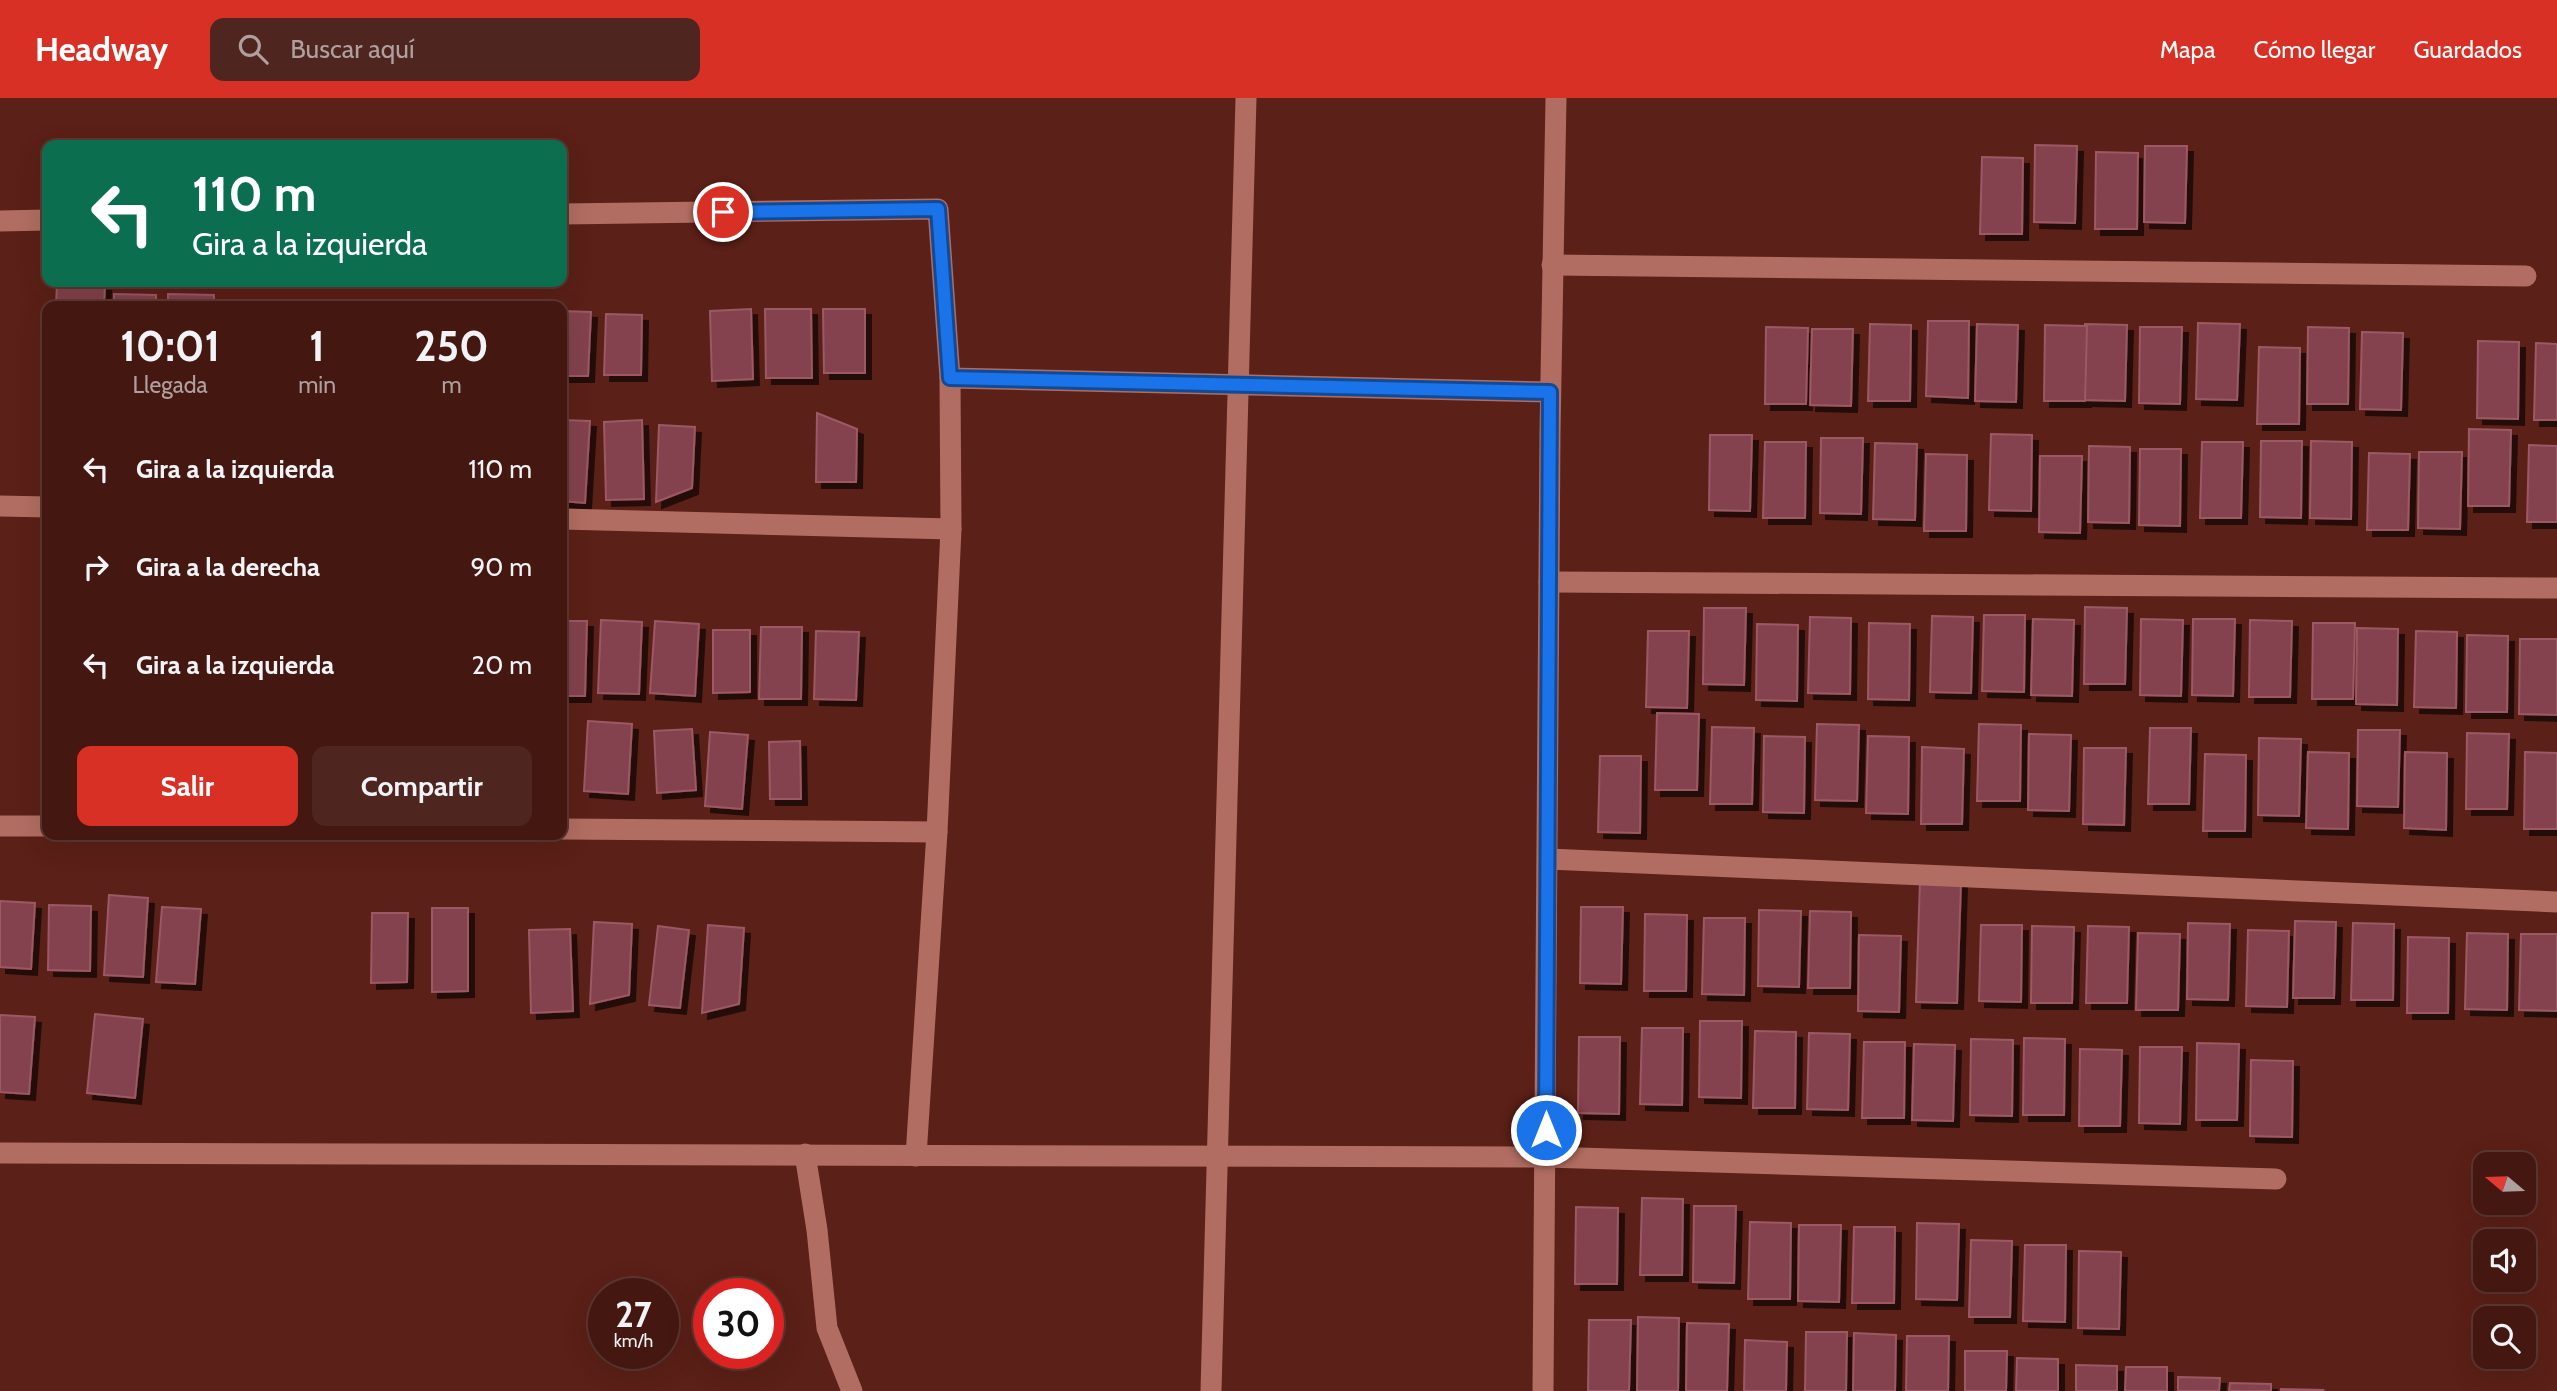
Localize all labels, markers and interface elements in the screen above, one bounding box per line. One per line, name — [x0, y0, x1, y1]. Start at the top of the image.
search box — [210, 18, 700, 81]
text: Headway — [35, 29, 168, 69]
icon: search — [234, 30, 272, 68]
text: Buscar aquí — [290, 33, 414, 65]
text: Mapa — [2160, 35, 2216, 64]
text: Cómo llegar — [2254, 35, 2375, 64]
text: Guardados — [2413, 35, 2522, 64]
text: 110 m — [192, 164, 316, 223]
icon: left — [77, 168, 168, 259]
pin — [693, 182, 753, 242]
icon: arrive — [704, 193, 742, 231]
text: Gira a la izquierda — [192, 224, 427, 263]
text: 10:01 — [120, 320, 220, 372]
text: 1 — [309, 320, 325, 372]
text: 250 — [414, 320, 489, 372]
text: Llegada — [133, 371, 208, 399]
text: min — [298, 371, 336, 399]
text: m — [441, 371, 462, 399]
icon: left — [77, 450, 115, 488]
text: Gira a la izquierda — [136, 453, 334, 485]
text: 110 m — [468, 453, 532, 485]
icon: right — [77, 548, 115, 586]
text: Gira a la derecha — [136, 551, 320, 583]
text: 90 m — [470, 551, 532, 583]
icon: left — [77, 646, 115, 684]
text: Gira a la izquierda — [136, 649, 334, 681]
text: 20 m — [472, 649, 532, 681]
button: Salir — [77, 746, 298, 826]
button: Compartir — [312, 746, 532, 826]
position arrow — [1509, 1093, 1583, 1167]
north arrow — [2473, 1152, 2536, 1214]
map controls — [2473, 1152, 2536, 1369]
button: sound — [2473, 1229, 2536, 1292]
speed limit sign: 30 — [693, 1278, 784, 1369]
text: 27 — [615, 1293, 652, 1336]
button: search — [2473, 1306, 2536, 1369]
text: km/h — [614, 1330, 653, 1352]

